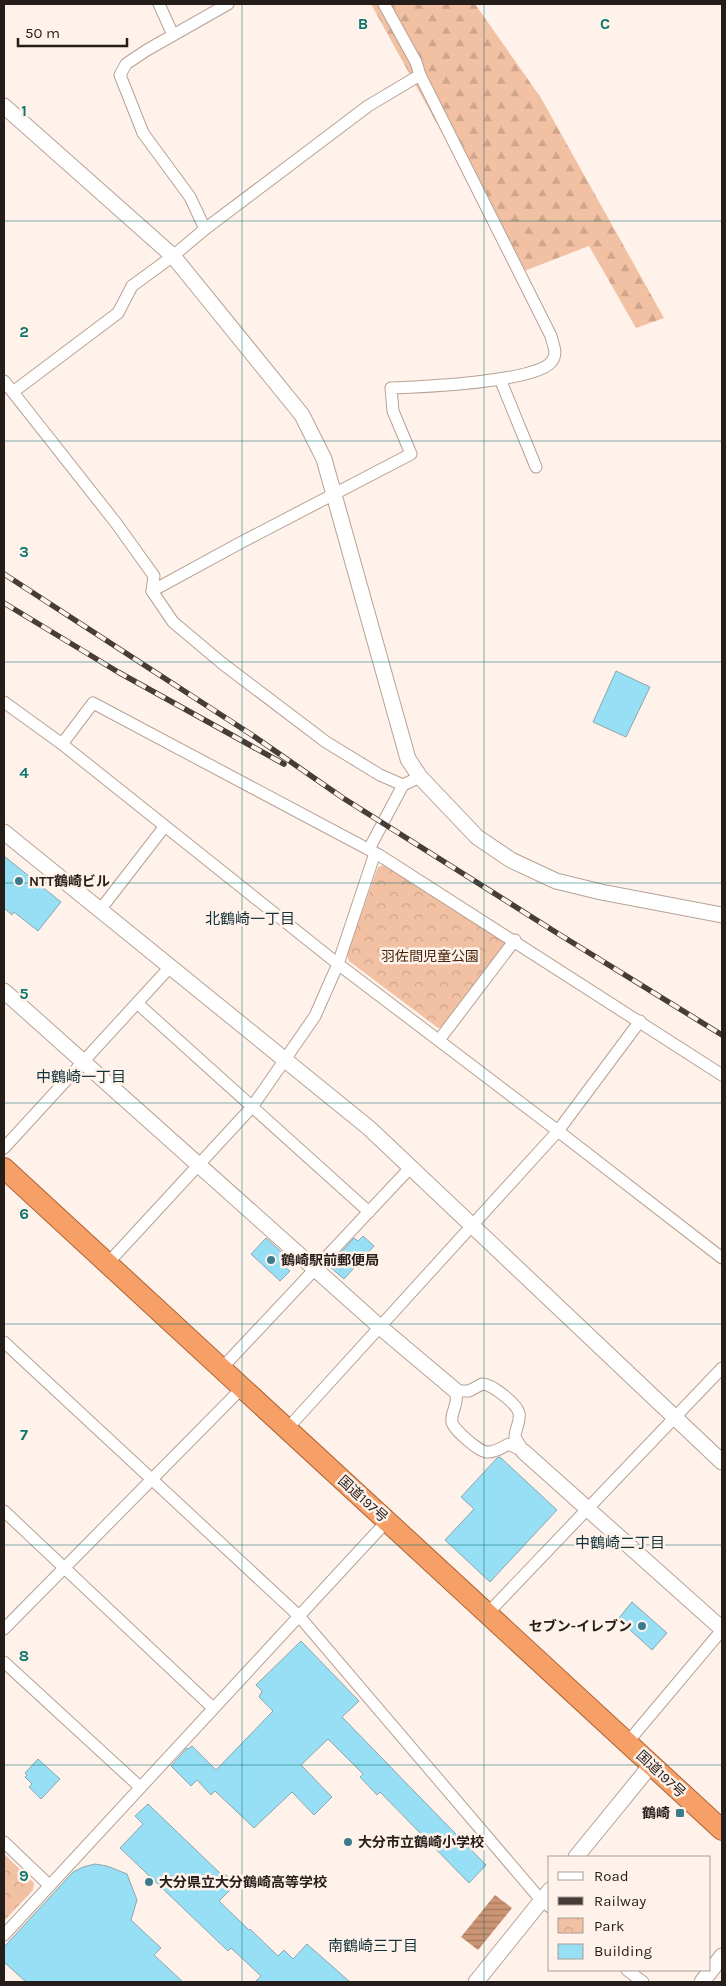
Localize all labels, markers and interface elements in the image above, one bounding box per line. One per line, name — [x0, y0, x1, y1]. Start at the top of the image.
text: B — [358, 14, 368, 33]
text: C — [600, 14, 610, 33]
scale bar — [18, 15, 126, 47]
text: 50 m — [25, 24, 60, 42]
text: 1 — [21, 101, 27, 120]
text: 2 — [19, 322, 29, 341]
text: 3 — [19, 542, 29, 561]
text: 4 — [19, 763, 29, 782]
place label: NTT鶴崎ビル — [29, 873, 110, 890]
marker: NTT鶴崎ビル — [13, 875, 25, 887]
district label: 北鶴崎一丁目 — [205, 910, 295, 928]
park label: 羽佐間児童公園 — [381, 948, 479, 965]
text: 5 — [19, 984, 29, 1003]
district label: 中鶴崎一丁目 — [36, 1068, 126, 1086]
text: 6 — [19, 1204, 29, 1223]
place label: 鶴崎駅前郵便局 — [281, 1252, 379, 1269]
marker: 鶴崎駅前郵便局 — [265, 1254, 277, 1266]
text: 7 — [20, 1425, 28, 1444]
street label: 国道197号 — [335, 1472, 391, 1526]
district label: 中鶴崎二丁目 — [575, 1534, 665, 1552]
place label: セブン-イレブン — [529, 1618, 632, 1635]
marker: セブン-イレブン — [636, 1620, 648, 1632]
text: 8 — [19, 1646, 29, 1665]
street label: 国道197号 — [633, 1747, 689, 1801]
place label: 鶴崎 — [642, 1805, 670, 1822]
marker: 鶴崎 — [674, 1807, 686, 1819]
place label: 大分市立鶴崎小学校 — [358, 1834, 484, 1851]
marker: 大分市立鶴崎小学校 — [342, 1836, 354, 1848]
legend — [548, 1856, 711, 1971]
text: 9 — [19, 1866, 29, 1885]
text: Road — [594, 1867, 629, 1885]
place label: 大分県立大分鶴崎高等学校 — [159, 1874, 327, 1891]
marker: 大分県立大分鶴崎高等学校 — [143, 1876, 155, 1888]
text: Railway — [594, 1892, 646, 1910]
text: Park — [594, 1917, 624, 1935]
district label: 南鶴崎三丁目 — [328, 1937, 418, 1955]
text: Building — [594, 1942, 652, 1960]

